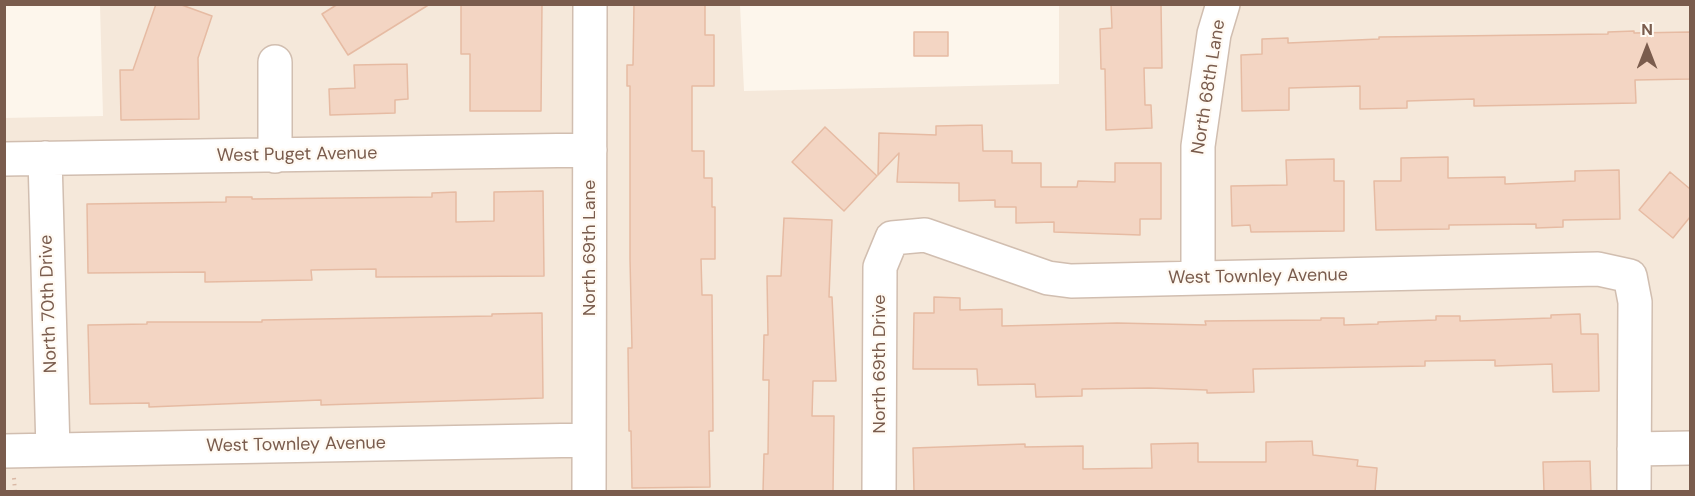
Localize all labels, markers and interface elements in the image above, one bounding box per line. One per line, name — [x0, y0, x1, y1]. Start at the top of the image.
street label: North 68th Lane — [1188, 18, 1230, 156]
north arrow — [1617, 18, 1677, 78]
text: N — [1641, 19, 1653, 40]
street label: West Puget Avenue — [217, 143, 377, 167]
street label: North 69th Lane — [579, 180, 601, 316]
street label: North 70th Drive — [36, 234, 62, 374]
street label: West Townley Avenue — [1168, 265, 1348, 289]
street label: North 69th Drive — [869, 294, 891, 434]
street label: West Townley Avenue — [206, 433, 386, 457]

